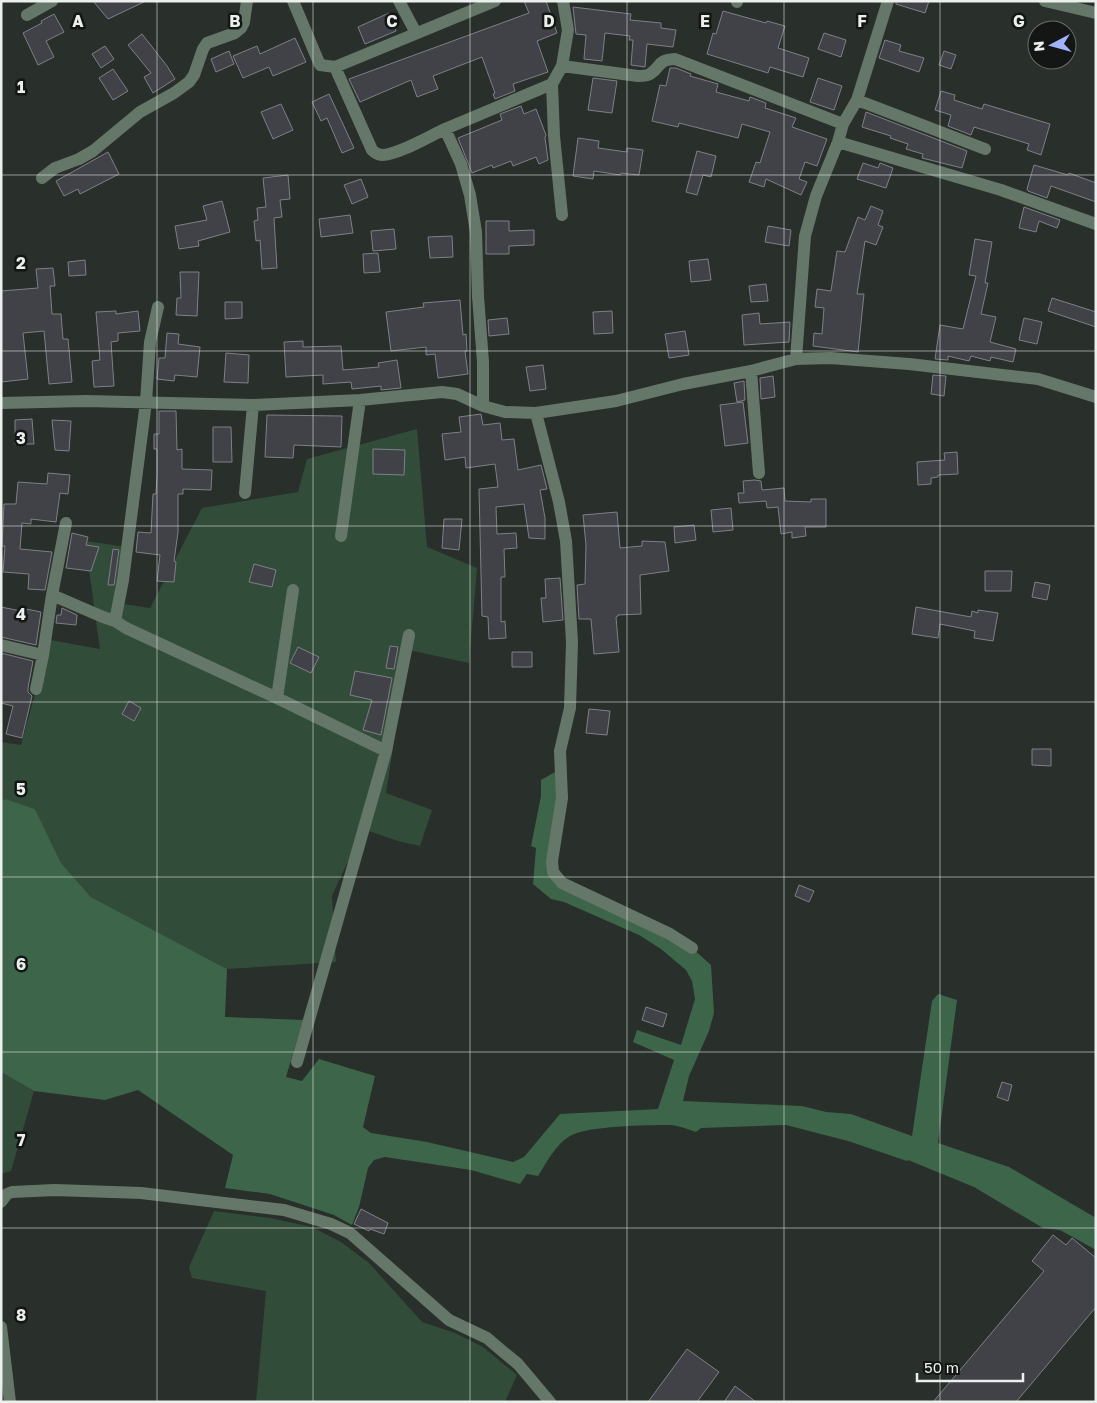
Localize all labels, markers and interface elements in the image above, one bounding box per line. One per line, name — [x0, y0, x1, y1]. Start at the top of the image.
text: A — [72, 11, 84, 31]
text: B — [229, 11, 241, 31]
text: C — [386, 11, 398, 31]
text: D — [543, 11, 555, 31]
text: E — [700, 11, 710, 31]
text: F — [857, 11, 867, 31]
text: G — [1013, 11, 1025, 31]
north arrow — [1027, 20, 1077, 70]
text: N — [1030, 40, 1048, 53]
text: 1 — [17, 77, 25, 97]
text: 2 — [16, 253, 26, 273]
text: 3 — [16, 428, 26, 448]
text: 4 — [16, 604, 26, 624]
text: 5 — [16, 779, 26, 799]
text: 6 — [16, 954, 26, 974]
text: 7 — [17, 1130, 26, 1150]
text: 8 — [16, 1305, 26, 1325]
scale bar — [917, 1350, 1023, 1382]
text: 50 m — [924, 1358, 959, 1376]

